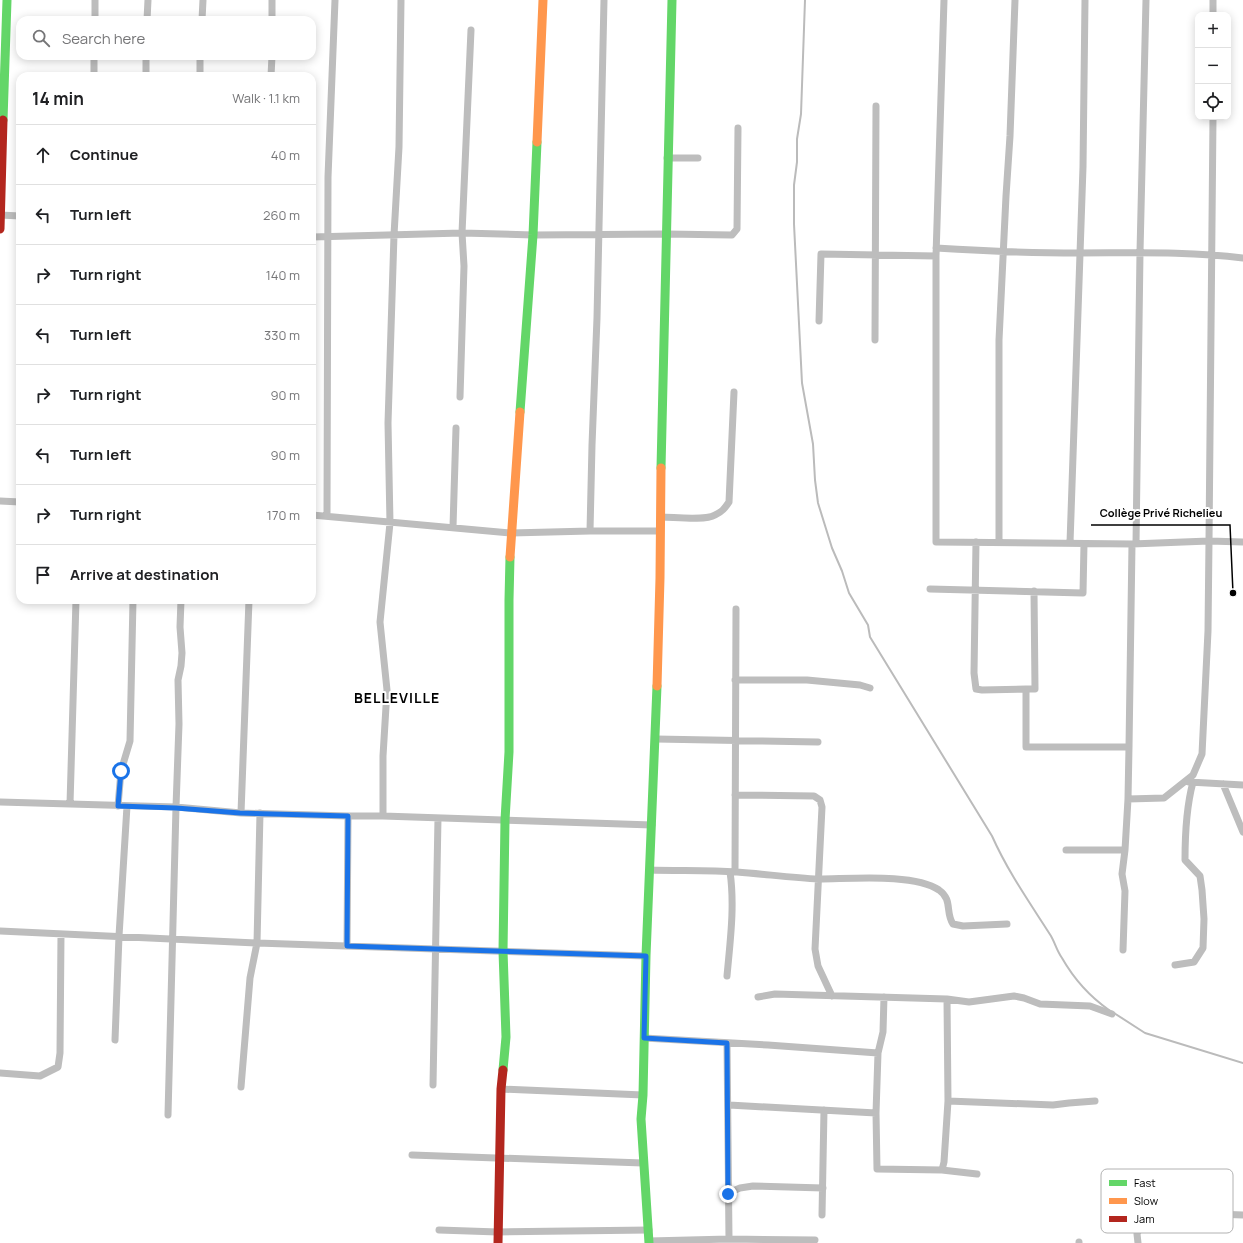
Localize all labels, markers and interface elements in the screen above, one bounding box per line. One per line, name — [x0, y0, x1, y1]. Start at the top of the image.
map controls — [1195, 12, 1231, 120]
button: + — [1195, 12, 1231, 48]
search box — [16, 16, 316, 60]
icon: search — [30, 27, 52, 49]
text: Search here — [62, 28, 145, 49]
button: − — [1195, 48, 1231, 84]
button: locate — [1195, 84, 1231, 120]
text: 14 min — [32, 87, 84, 110]
text: Walk · 1.1 km — [232, 89, 300, 107]
icon: ahead — [32, 144, 54, 166]
text: Continue — [70, 144, 138, 165]
text: 40 m — [271, 146, 300, 164]
icon: left — [32, 204, 54, 226]
text: Turn left — [70, 204, 132, 225]
text: 260 m — [263, 206, 300, 224]
icon: right — [32, 264, 54, 286]
text: Turn right — [70, 264, 141, 285]
text: 140 m — [266, 266, 300, 284]
icon: left — [32, 324, 54, 346]
text: Turn left — [70, 324, 132, 345]
text: 330 m — [264, 326, 300, 344]
icon: right — [32, 384, 54, 406]
text: Turn right — [70, 384, 141, 405]
text: 90 m — [270, 386, 300, 404]
icon: left — [32, 444, 54, 466]
text: Turn left — [70, 444, 132, 465]
text: 90 m — [270, 446, 300, 464]
callout: Collège Privé Richelieu — [1091, 502, 1230, 525]
icon: right — [32, 504, 54, 526]
text: Turn right — [70, 504, 141, 525]
text: Collège Privé Richelieu — [1100, 505, 1222, 520]
text: 170 m — [267, 506, 300, 524]
icon: arrive — [32, 564, 54, 586]
text: Arrive at destination — [70, 564, 219, 585]
district label: BELLEVILLE — [354, 688, 440, 707]
route start — [112, 762, 130, 780]
legend — [1101, 1169, 1233, 1233]
text: Fast — [1134, 1175, 1156, 1190]
route end — [719, 1185, 737, 1203]
text: Slow — [1134, 1193, 1159, 1208]
text: Jam — [1134, 1211, 1155, 1226]

